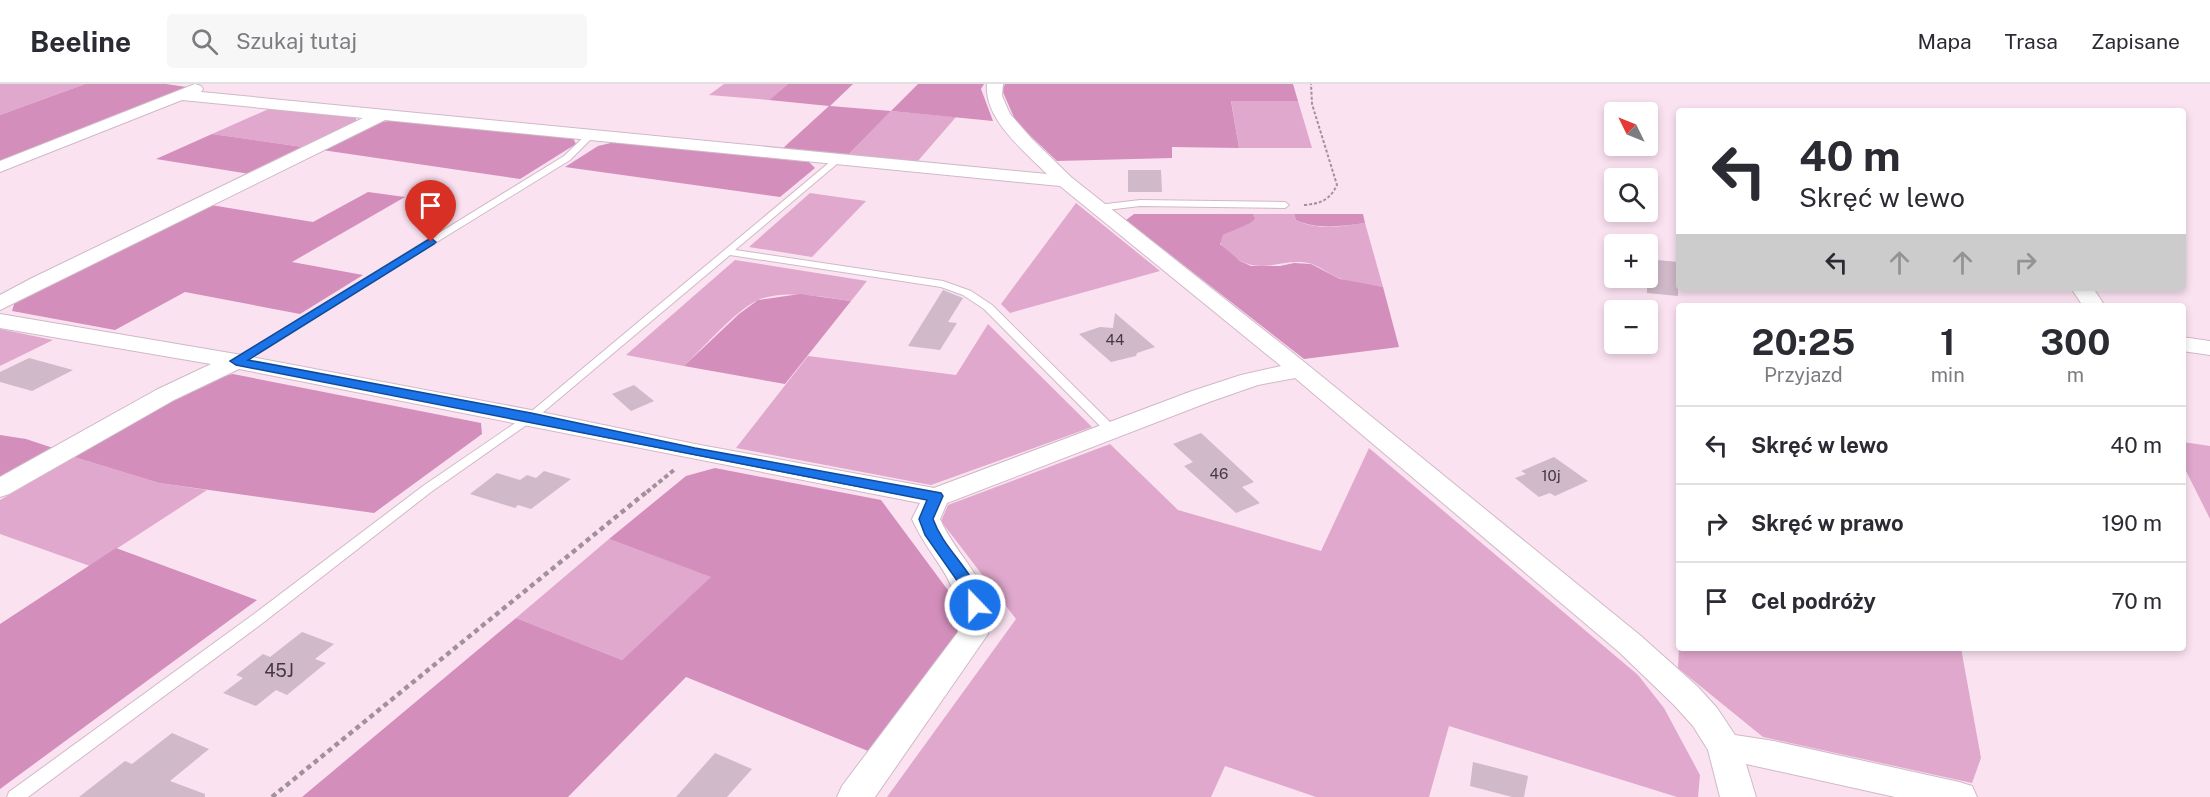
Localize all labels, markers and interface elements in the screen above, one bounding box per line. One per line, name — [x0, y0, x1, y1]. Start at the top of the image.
search box — [167, 14, 587, 68]
text: Beeline — [30, 25, 131, 58]
icon: search — [188, 25, 221, 58]
text: Szukaj tutaj — [236, 28, 357, 54]
text: Mapa — [1917, 29, 1972, 54]
text: Trasa — [2005, 29, 2058, 54]
text: Zapisane — [2091, 29, 2180, 54]
north arrow — [1604, 102, 1658, 156]
map controls — [1604, 102, 1658, 354]
text: 40 m — [1799, 131, 1901, 180]
icon: left — [1700, 132, 1778, 210]
button: search — [1604, 168, 1658, 222]
pin — [405, 180, 456, 242]
text: Skręć w lewo — [1799, 181, 1965, 213]
icon: arrive — [414, 189, 447, 222]
button: + — [1604, 234, 1658, 288]
icon: left — [1820, 246, 1853, 279]
icon: ahead — [1883, 246, 1916, 279]
icon: ahead — [1946, 246, 1979, 279]
icon: right — [2009, 246, 2042, 279]
button: − — [1604, 300, 1658, 354]
text: 20:25 — [1752, 321, 1855, 363]
text: 1 — [1940, 321, 1955, 363]
text: 300 — [2040, 321, 2110, 363]
house number: 44 — [1106, 331, 1124, 348]
text: Przyjazd — [1764, 363, 1843, 387]
text: min — [1931, 363, 1965, 387]
text: m — [2067, 363, 2084, 387]
icon: left — [1700, 429, 1733, 462]
text: Skręć w lewo — [1751, 432, 1888, 458]
text: 40 m — [2110, 432, 2162, 458]
house number: 46 — [1210, 465, 1228, 482]
house number: 10j — [1541, 467, 1561, 484]
icon: right — [1700, 507, 1733, 540]
text: Skręć w prawo — [1751, 510, 1904, 536]
text: 190 m — [2102, 510, 2162, 536]
position arrow — [943, 573, 1007, 637]
icon: arrive — [1700, 585, 1733, 618]
text: Cel podróży — [1751, 588, 1876, 614]
text: 70 m — [2111, 588, 2162, 614]
house number: 45J — [264, 660, 294, 681]

